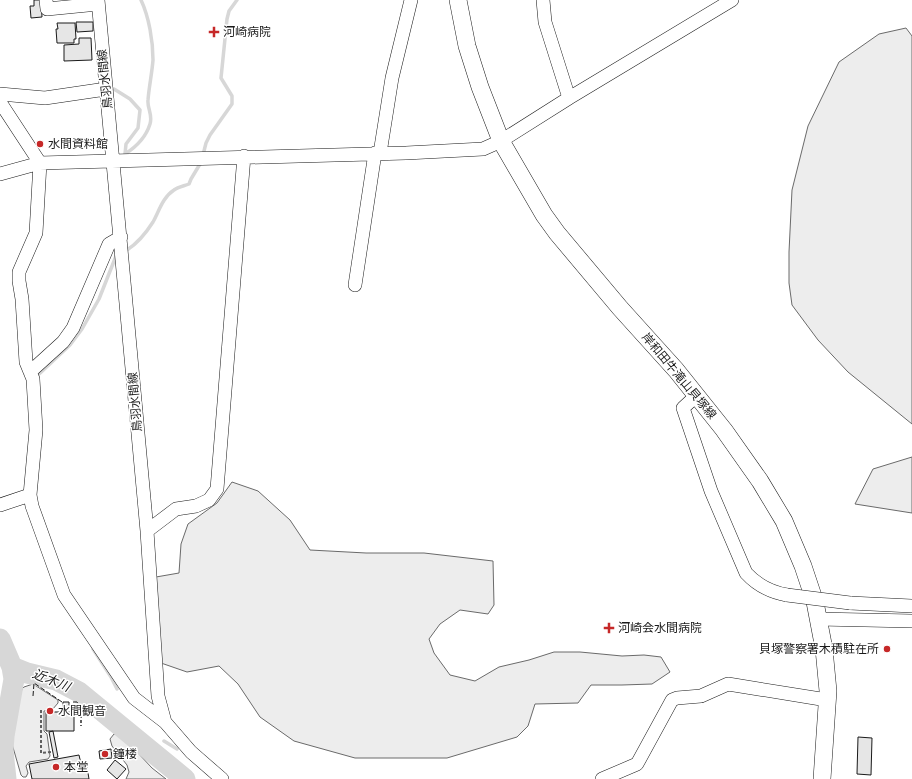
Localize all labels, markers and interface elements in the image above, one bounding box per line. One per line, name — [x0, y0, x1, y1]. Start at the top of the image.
place label: 河崎病院 — [223, 25, 271, 38]
marker: 河崎病院 — [208, 26, 220, 38]
street label: 鳥羽水間線 — [95, 49, 114, 110]
place label: 水間資料館 — [48, 137, 108, 150]
marker: 水間資料館 — [35, 139, 45, 149]
street label: 岸和田牛滝山貝塚線 — [640, 330, 719, 421]
street label: 鳥羽水間線 — [125, 372, 144, 433]
place label: 河崎会水間病院 — [618, 621, 702, 634]
marker: 河崎会水間病院 — [603, 622, 615, 634]
place label: 貝塚警察署木積駐在所 — [759, 642, 879, 655]
marker: 貝塚警察署木積駐在所 — [882, 644, 892, 654]
water label: 近木川 — [30, 667, 74, 695]
place label: 水間観音 — [58, 704, 106, 717]
marker: 水間観音 — [45, 706, 55, 716]
place label: 鐘楼 — [113, 747, 137, 760]
marker: 鐘楼 — [100, 749, 110, 759]
place label: 本堂 — [64, 761, 88, 773]
marker: 本堂 — [51, 762, 61, 772]

